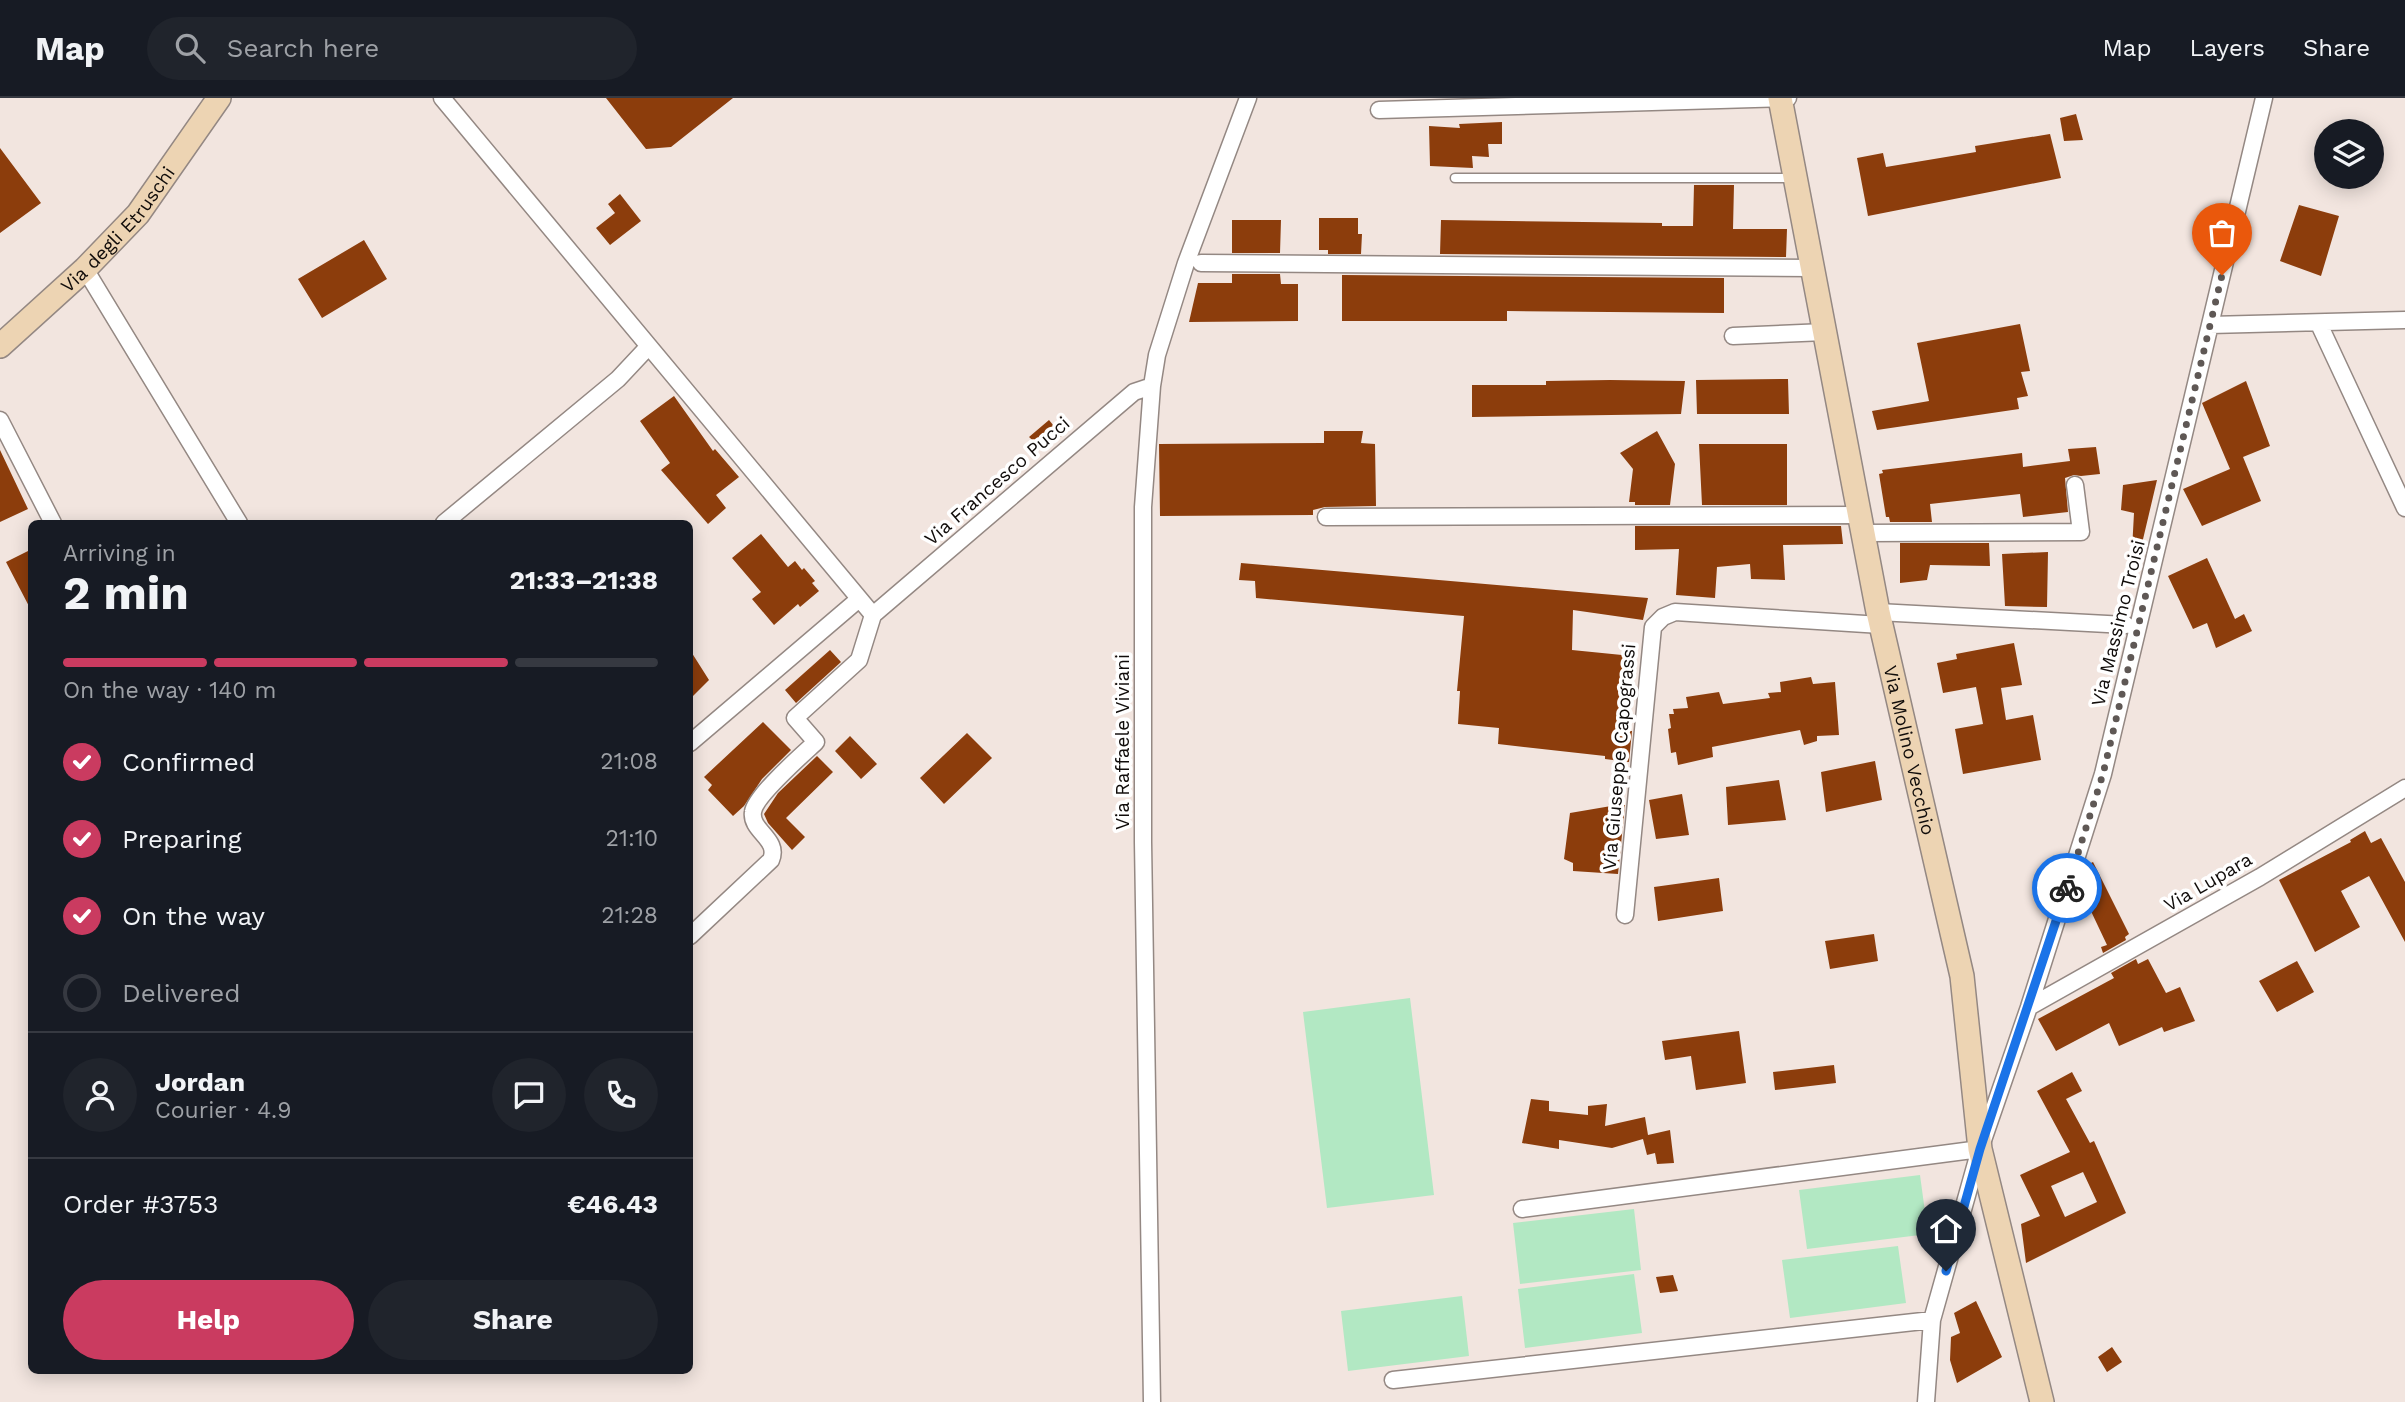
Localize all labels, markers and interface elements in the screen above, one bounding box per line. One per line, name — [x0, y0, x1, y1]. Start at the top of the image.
search box — [147, 17, 637, 80]
text: Map — [35, 29, 105, 68]
icon: search — [171, 29, 209, 67]
text: Search here — [227, 33, 379, 63]
text: Map — [2103, 34, 2151, 62]
text: Layers — [2189, 34, 2265, 62]
text: Share — [2303, 34, 2370, 62]
map controls — [2314, 119, 2384, 189]
button: layers — [2314, 119, 2384, 189]
street label: Via degli Etruschi — [56, 162, 179, 297]
pin — [2192, 203, 2252, 275]
icon: bag — [2203, 214, 2241, 252]
street label: Via Francesco Pucci — [920, 412, 1074, 550]
street label: Via Massimo Troisi — [2086, 537, 2150, 709]
text: Arriving in — [63, 540, 176, 567]
text: 21:33–21:38 — [510, 565, 658, 595]
text: 2 min — [63, 566, 189, 620]
street label: Via Giuseppe Capograssi — [1598, 643, 1640, 871]
street label: Via Raffaele Viviani — [1111, 654, 1134, 830]
street label: Via Molino Vecchio — [1879, 663, 1941, 837]
text: On the way · 140 m — [63, 677, 276, 704]
icon: check — [63, 743, 101, 781]
text: Confirmed — [122, 747, 255, 777]
text: 21:08 — [600, 748, 658, 775]
icon: check — [63, 820, 101, 858]
text: Preparing — [122, 824, 242, 854]
text: 21:10 — [606, 825, 658, 852]
street label: Via Lupara — [2160, 847, 2256, 916]
courier — [2032, 853, 2102, 923]
icon: bike — [2048, 869, 2086, 907]
icon: check — [63, 897, 101, 935]
text: On the way — [122, 901, 265, 931]
text: 21:28 — [601, 902, 658, 929]
text: Delivered — [122, 978, 241, 1008]
button: person — [63, 1058, 137, 1132]
button: chat — [492, 1058, 566, 1132]
button: phone — [584, 1058, 658, 1132]
text: Jordan — [155, 1067, 245, 1097]
text: Courier · 4.9 — [155, 1097, 291, 1124]
text: Order #3753 — [63, 1189, 218, 1219]
text: €46.43 — [567, 1189, 658, 1219]
pin — [1916, 1199, 1976, 1271]
icon: home — [1927, 1210, 1965, 1248]
button: Help — [63, 1280, 354, 1360]
button: Share — [368, 1280, 658, 1360]

